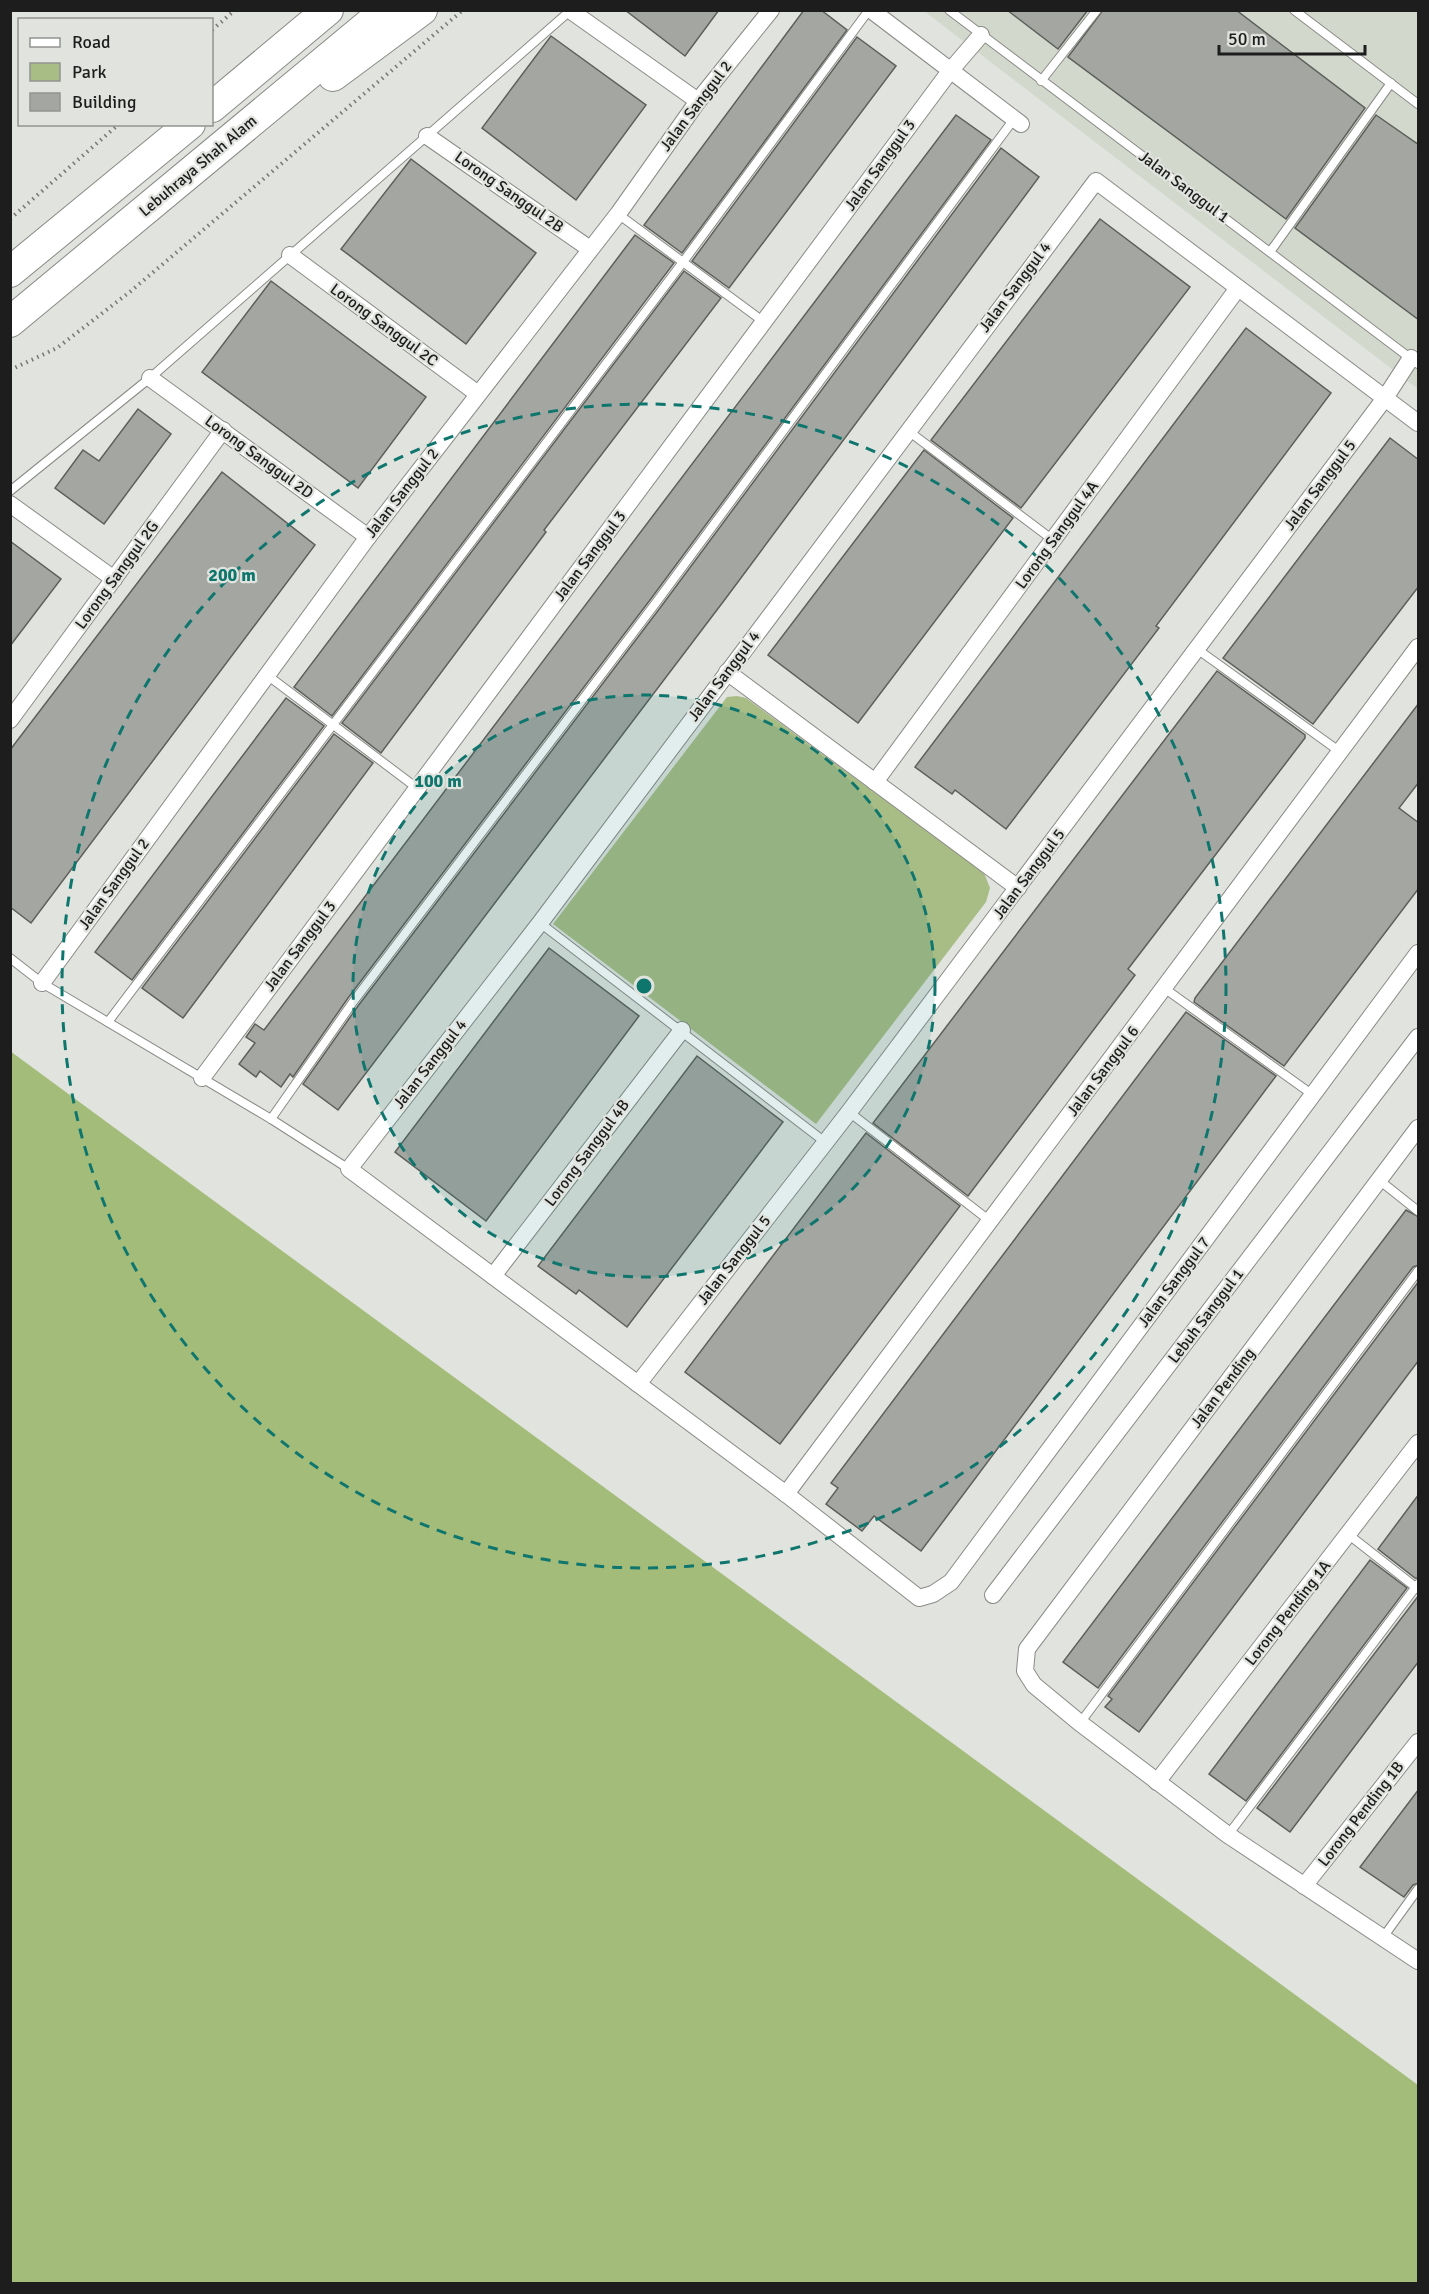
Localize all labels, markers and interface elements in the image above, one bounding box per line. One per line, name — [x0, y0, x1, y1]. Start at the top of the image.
legend — [18, 18, 213, 126]
scale bar — [1219, 18, 1364, 56]
text: 50 m — [1228, 28, 1266, 50]
text: Road — [72, 31, 111, 53]
street label: Jalan Sanggul 2 — [655, 57, 737, 155]
text: Park — [72, 61, 107, 83]
text: Building — [72, 91, 136, 113]
street label: Lebuhraya Shah Alam — [135, 111, 261, 221]
street label: Jalan Sanggul 3 — [840, 115, 920, 215]
street label: Jalan Sanggul 1 — [1135, 146, 1233, 228]
street label: Lorong Sanggul 2B — [451, 147, 567, 237]
street label: Jalan Sanggul 4 — [974, 238, 1056, 336]
street label: Lorong Sanggul 2C — [326, 279, 442, 371]
street label: Lorong Sanggul 2D — [201, 411, 317, 503]
street label: Jalan Sanggul 5 — [1279, 436, 1361, 534]
street label: Jalan Sanggul 2 — [361, 444, 443, 542]
street label: Lorong Sanggul 4A — [1011, 477, 1103, 593]
street label: Jalan Sanggul 3 — [549, 507, 631, 605]
street label: Lorong Sanggul 2G — [71, 517, 163, 633]
text: 200 m — [208, 564, 256, 586]
street label: Jalan Sanggul 4 — [683, 627, 765, 725]
text: 100 m — [414, 770, 462, 792]
street label: Jalan Sanggul 5 — [988, 825, 1070, 923]
street label: Jalan Sanggul 2 — [74, 834, 154, 934]
street label: Jalan Sanggul 3 — [259, 897, 341, 995]
centre of rings — [634, 976, 654, 996]
street label: Jalan Sanggul 4 — [389, 1015, 471, 1113]
street label: Jalan Sanggul 6 — [1062, 1022, 1144, 1120]
street label: Lorong Sanggul 4B — [540, 1096, 634, 1210]
street label: Jalan Sanggul 5 — [693, 1211, 775, 1309]
street label: Jalan Sanggul 7 — [1133, 1233, 1215, 1331]
street label: Lebuh Sanggul 1 — [1164, 1265, 1248, 1367]
street label: Jalan Pending — [1186, 1344, 1260, 1432]
street label: Lorong Pending 1A — [1241, 1556, 1335, 1670]
street label: Lorong Pending 1B — [1314, 1757, 1408, 1871]

